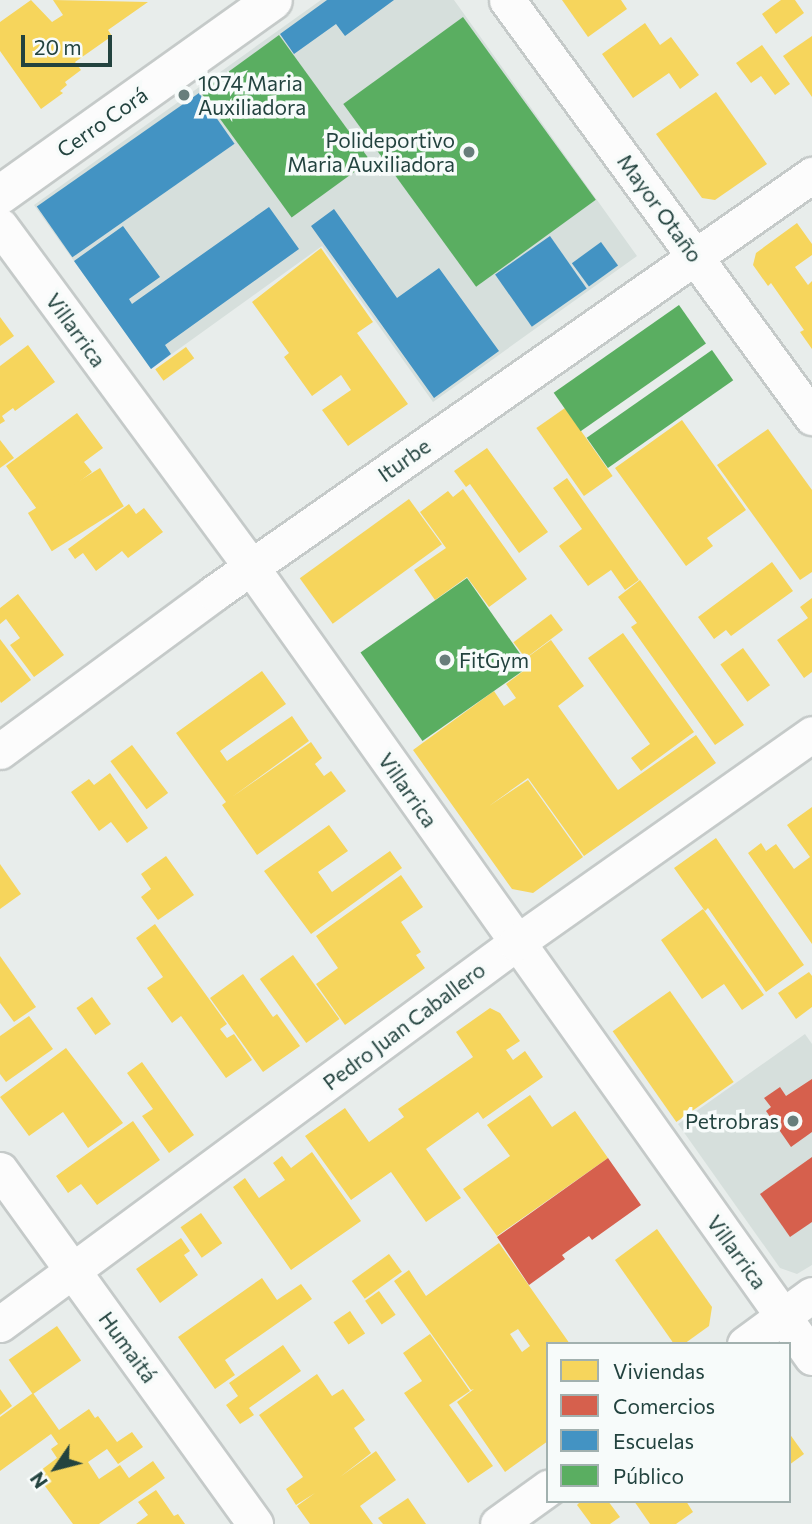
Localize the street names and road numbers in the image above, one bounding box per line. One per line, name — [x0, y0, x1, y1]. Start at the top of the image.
street label: Cerro Corá — [52, 82, 152, 162]
street label: Mayor Otaño — [612, 149, 708, 267]
street label: Villarrica — [41, 288, 111, 372]
street label: Iturbe — [373, 433, 435, 487]
street label: Villarrica — [373, 748, 443, 832]
street label: Pedro Juan Caballero — [318, 957, 490, 1095]
street label: Villarrica — [702, 1210, 772, 1294]
street label: Humaitá — [94, 1307, 162, 1387]

